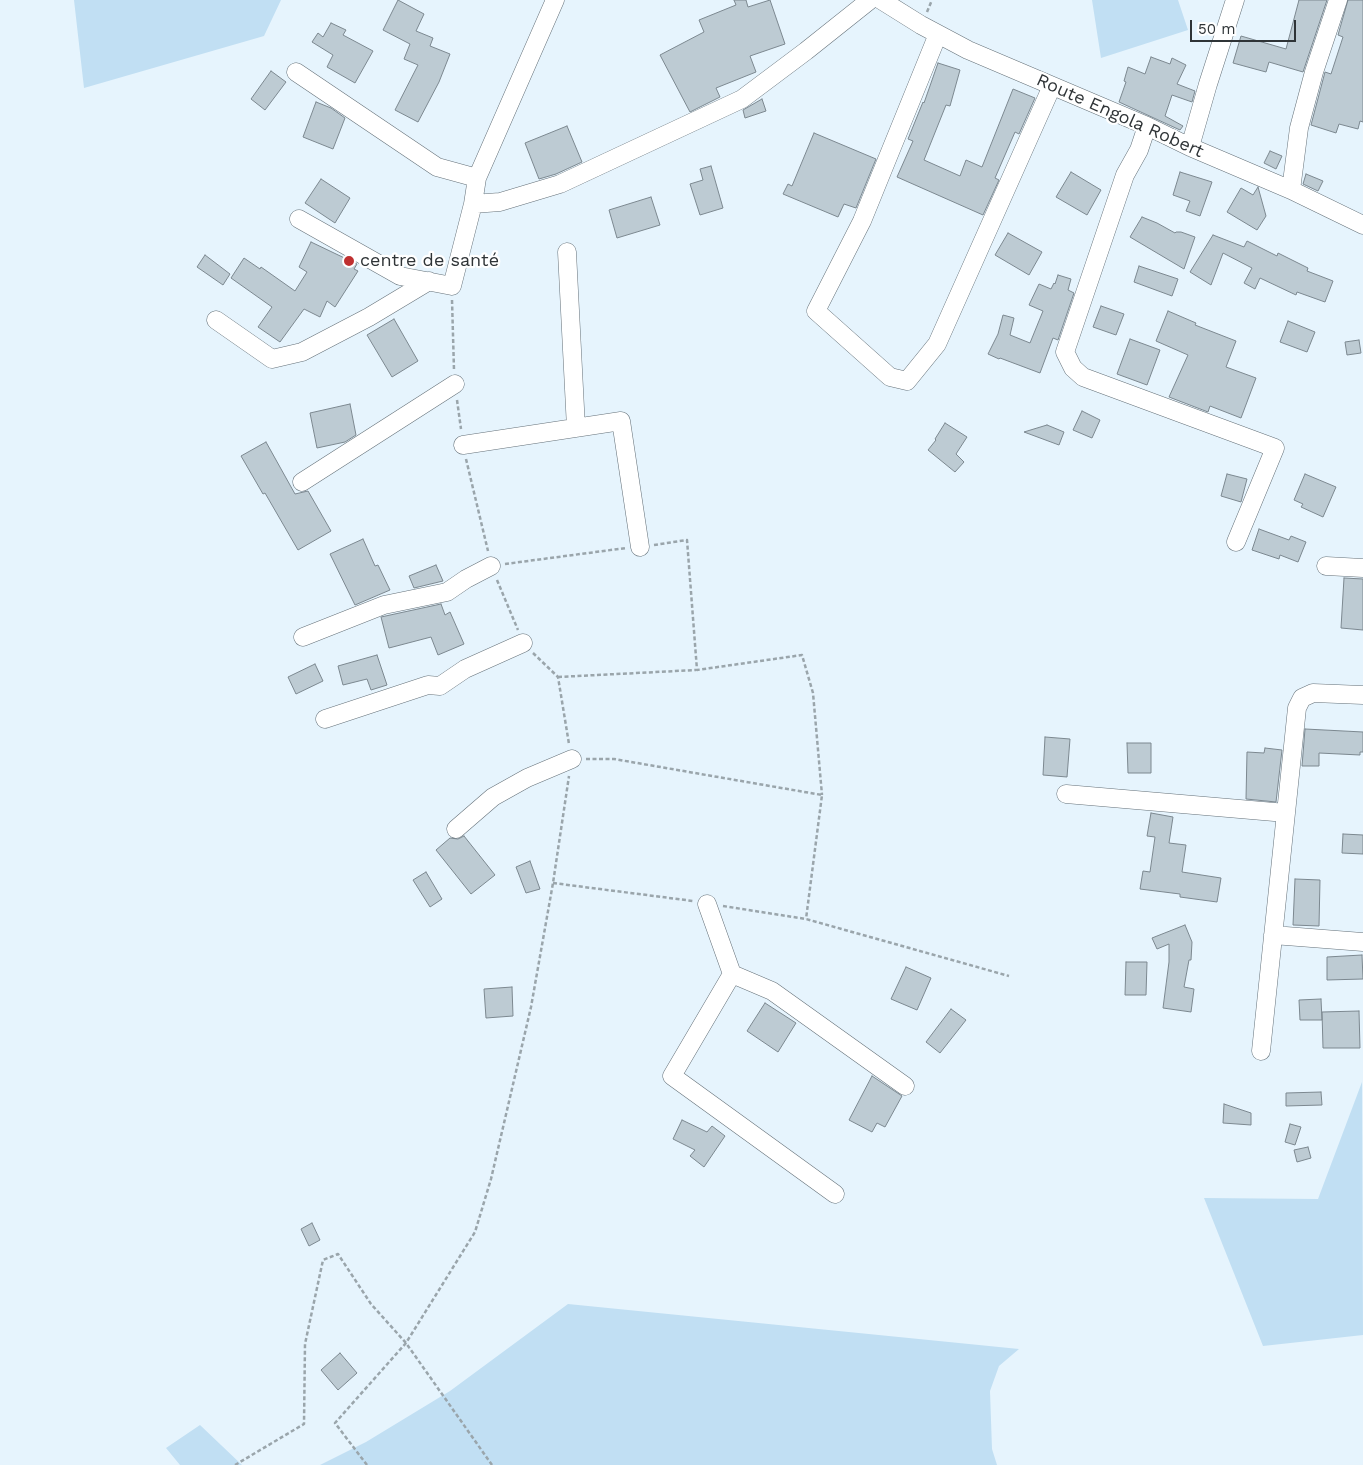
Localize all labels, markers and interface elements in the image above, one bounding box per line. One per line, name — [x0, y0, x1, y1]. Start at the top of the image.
scale bar — [1193, 10, 1299, 42]
text: 50 m — [1198, 20, 1235, 38]
street label: Route Engola Robert — [1033, 69, 1207, 163]
place label: centre de santé — [360, 250, 499, 272]
marker: centre de santé — [342, 254, 356, 268]

